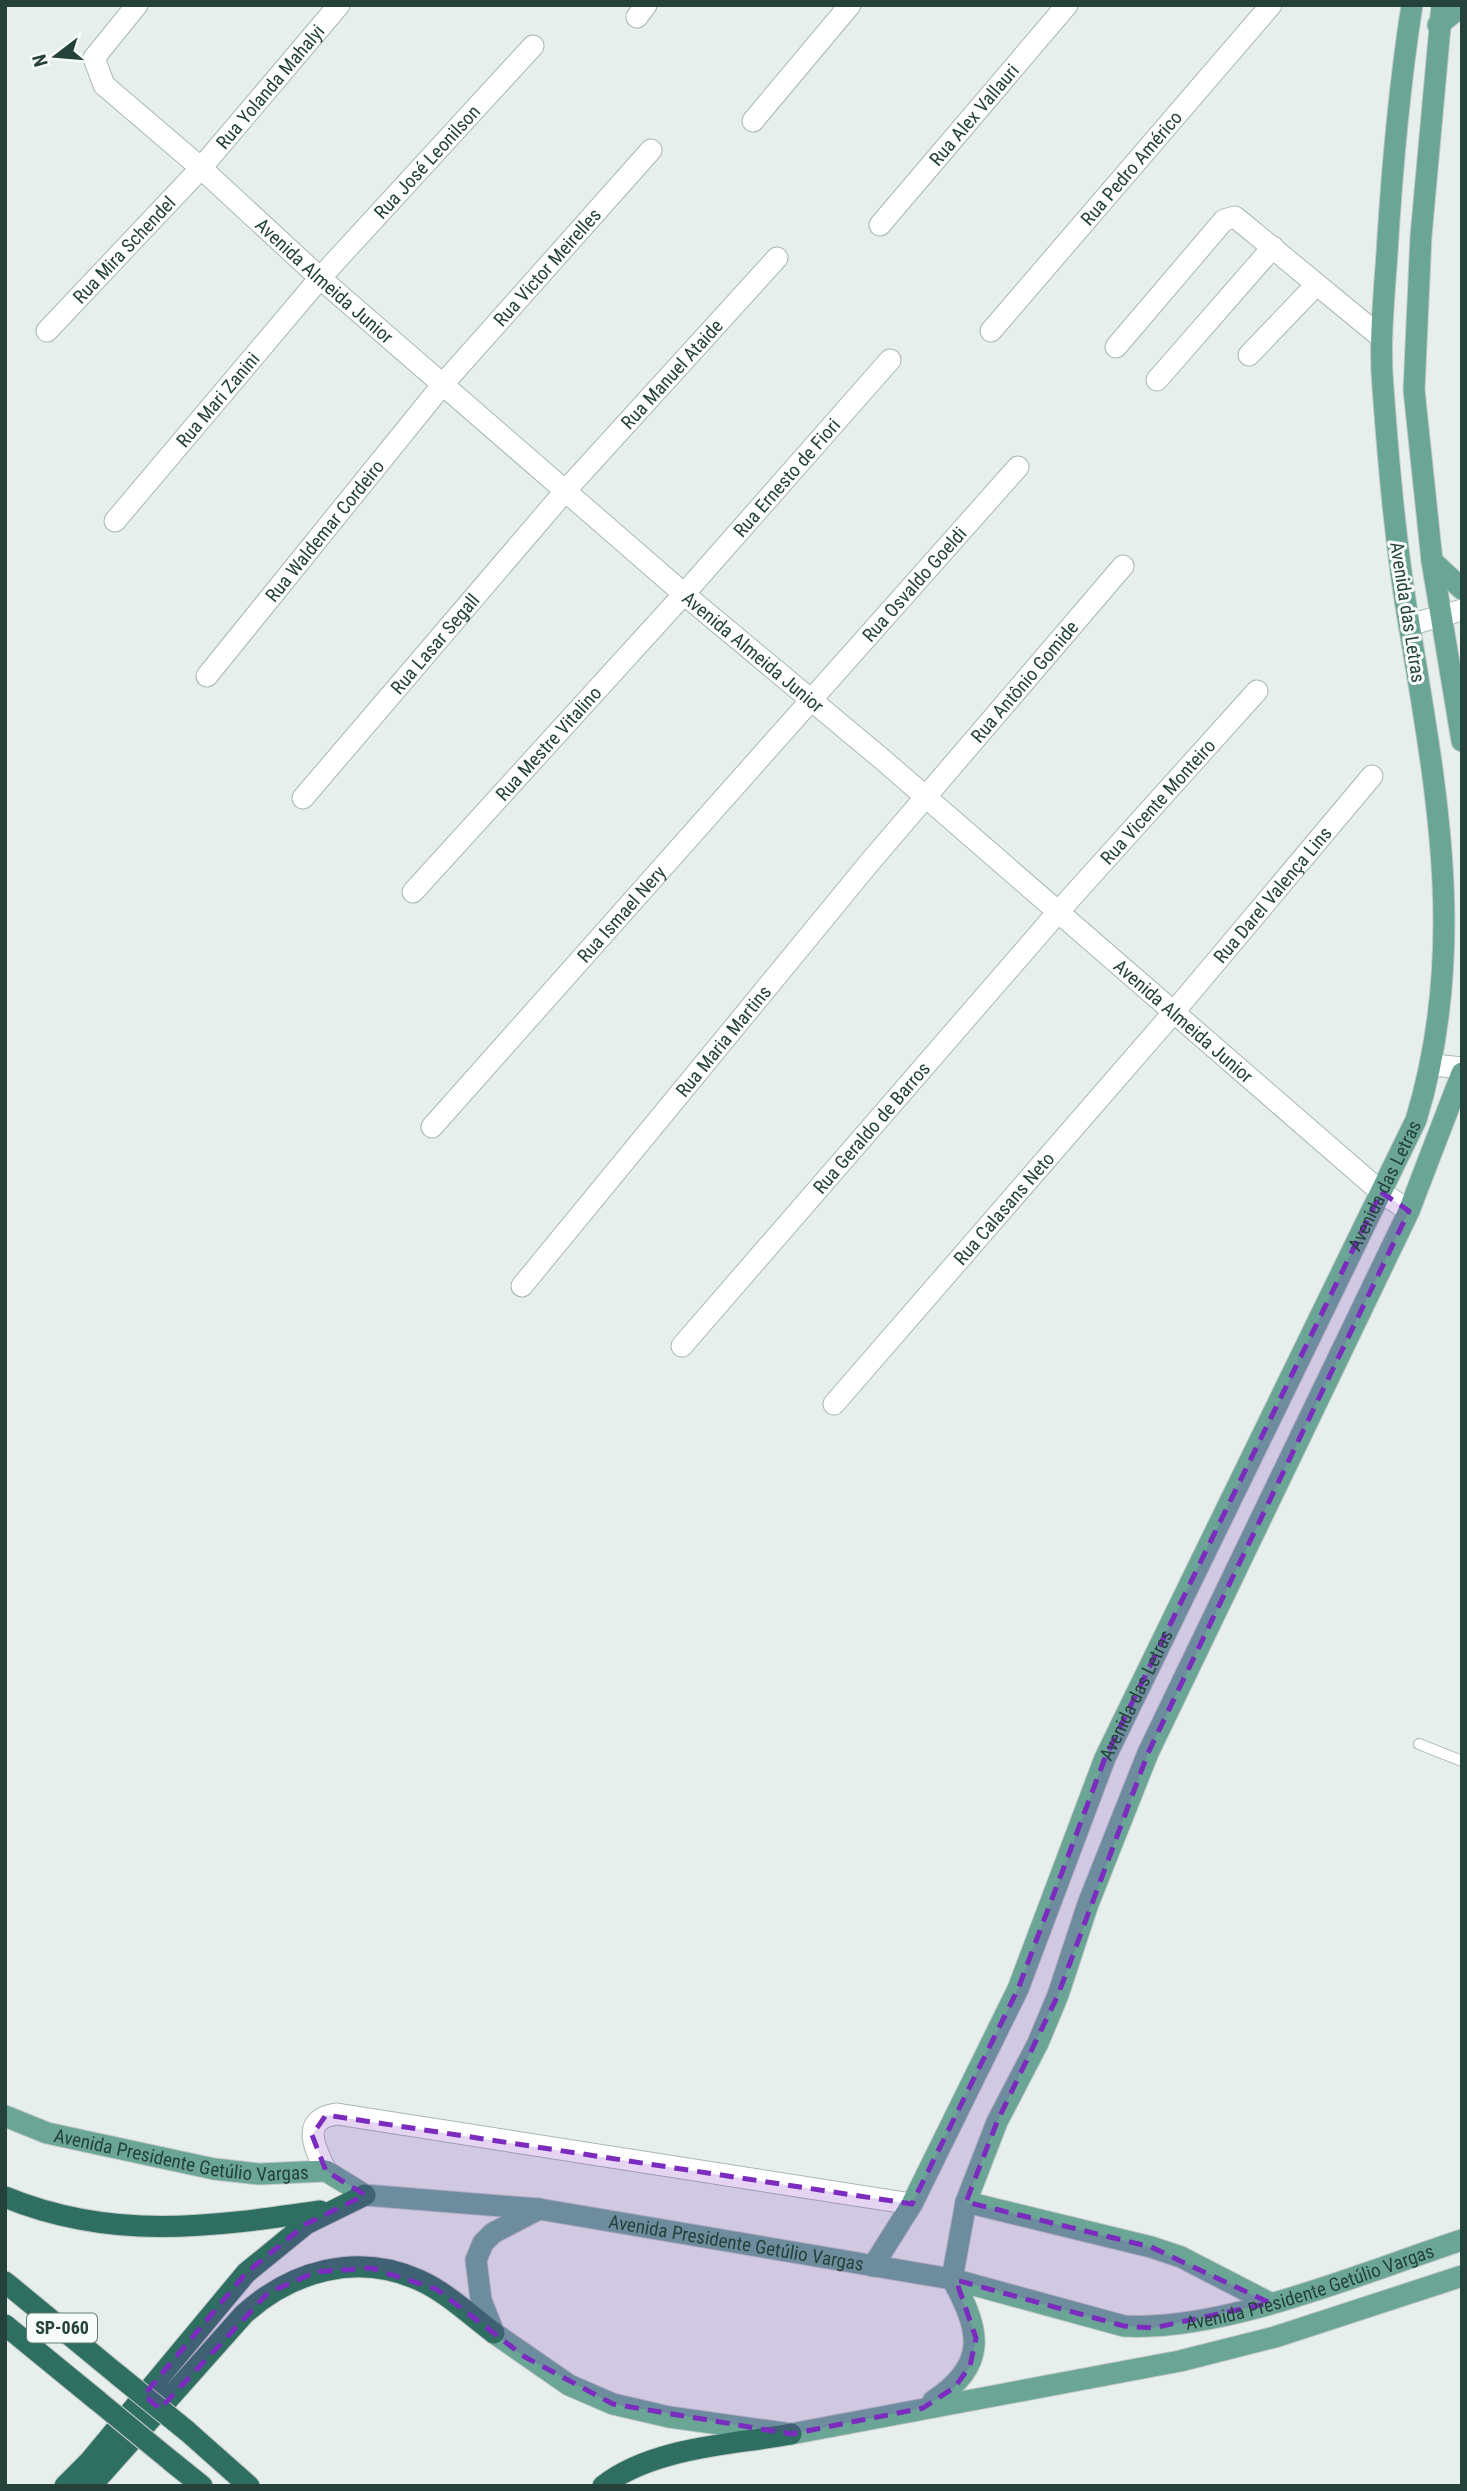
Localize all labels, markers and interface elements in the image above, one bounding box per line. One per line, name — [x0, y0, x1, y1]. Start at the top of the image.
street label: Rua Yolanda Mahalyi — [211, 20, 329, 154]
north arrow — [21, 21, 91, 91]
text: N — [27, 52, 53, 69]
street label: Rua Alex Vallauri — [925, 59, 1024, 170]
street label: Rua José Leonilson — [369, 100, 485, 224]
street label: Rua Pedro Américo — [1076, 106, 1187, 230]
street label: Rua Mira Schendel — [68, 191, 180, 308]
street label: Rua Victor Meirelles — [489, 204, 606, 331]
street label: Avenida Almeida Junior — [251, 213, 398, 349]
street label: Rua Manuel Ataide — [616, 314, 728, 434]
street label: Rua Mari Zanini — [171, 348, 264, 452]
street label: Rua Ernesto de Fiori — [729, 414, 845, 542]
street label: Rua Waldemar Cordeiro — [261, 455, 389, 607]
street label: Rua Osvaldo Goeldi — [857, 522, 971, 647]
street label: Avenida das Letras — [1385, 540, 1430, 684]
street label: Avenida Almeida Junior — [678, 587, 829, 718]
street label: Rua Lasar Segall — [386, 589, 484, 699]
street label: Rua Antônio Gomide — [966, 616, 1083, 748]
street label: Rua Mestre Vitalino — [491, 682, 606, 806]
street label: Rua Vicente Monteiro — [1096, 734, 1220, 869]
street label: Rua Darel Valença Lins — [1209, 822, 1337, 968]
street label: Rua Ismael Nery — [573, 861, 671, 967]
street label: Avenida Almeida Junior — [1109, 954, 1258, 1088]
street label: Rua Maria Martins — [671, 981, 776, 1102]
street label: Rua Geraldo de Barros — [808, 1057, 935, 1199]
street label: Avenida das Letras — [1343, 1116, 1426, 1254]
street label: Rua Calasans Neto — [949, 1148, 1059, 1270]
street label: Avenida das Letras — [1095, 1626, 1178, 1764]
street label: Avenida Presidente Getúlio Vargas — [52, 2124, 309, 2186]
street label: Avenida Presidente Getúlio Vargas — [607, 2210, 865, 2276]
street label: Avenida Presidente Getúlio Vargas — [1184, 2239, 1437, 2335]
road number: SP-060 — [27, 2314, 97, 2342]

